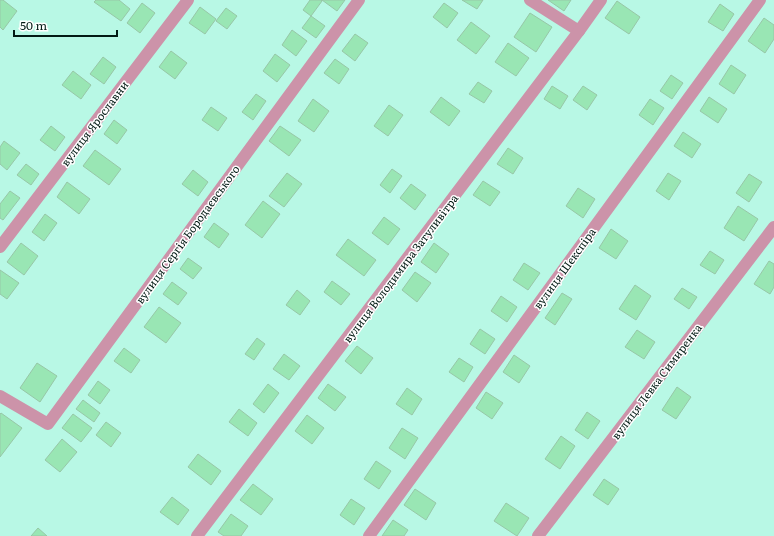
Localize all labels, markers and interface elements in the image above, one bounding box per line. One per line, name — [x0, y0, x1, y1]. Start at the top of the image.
scale bar — [14, 12, 117, 38]
text: 50 m — [20, 16, 47, 34]
street label: вулиця Ярославни — [57, 77, 131, 169]
street label: вулиця Сергія Бородаєвського — [131, 161, 243, 307]
street label: вулиця Володимира Затуливітра — [339, 190, 461, 346]
street label: вулиця Шекспіра — [529, 224, 599, 312]
street label: вулиця Левка Симиренка — [607, 320, 705, 442]

